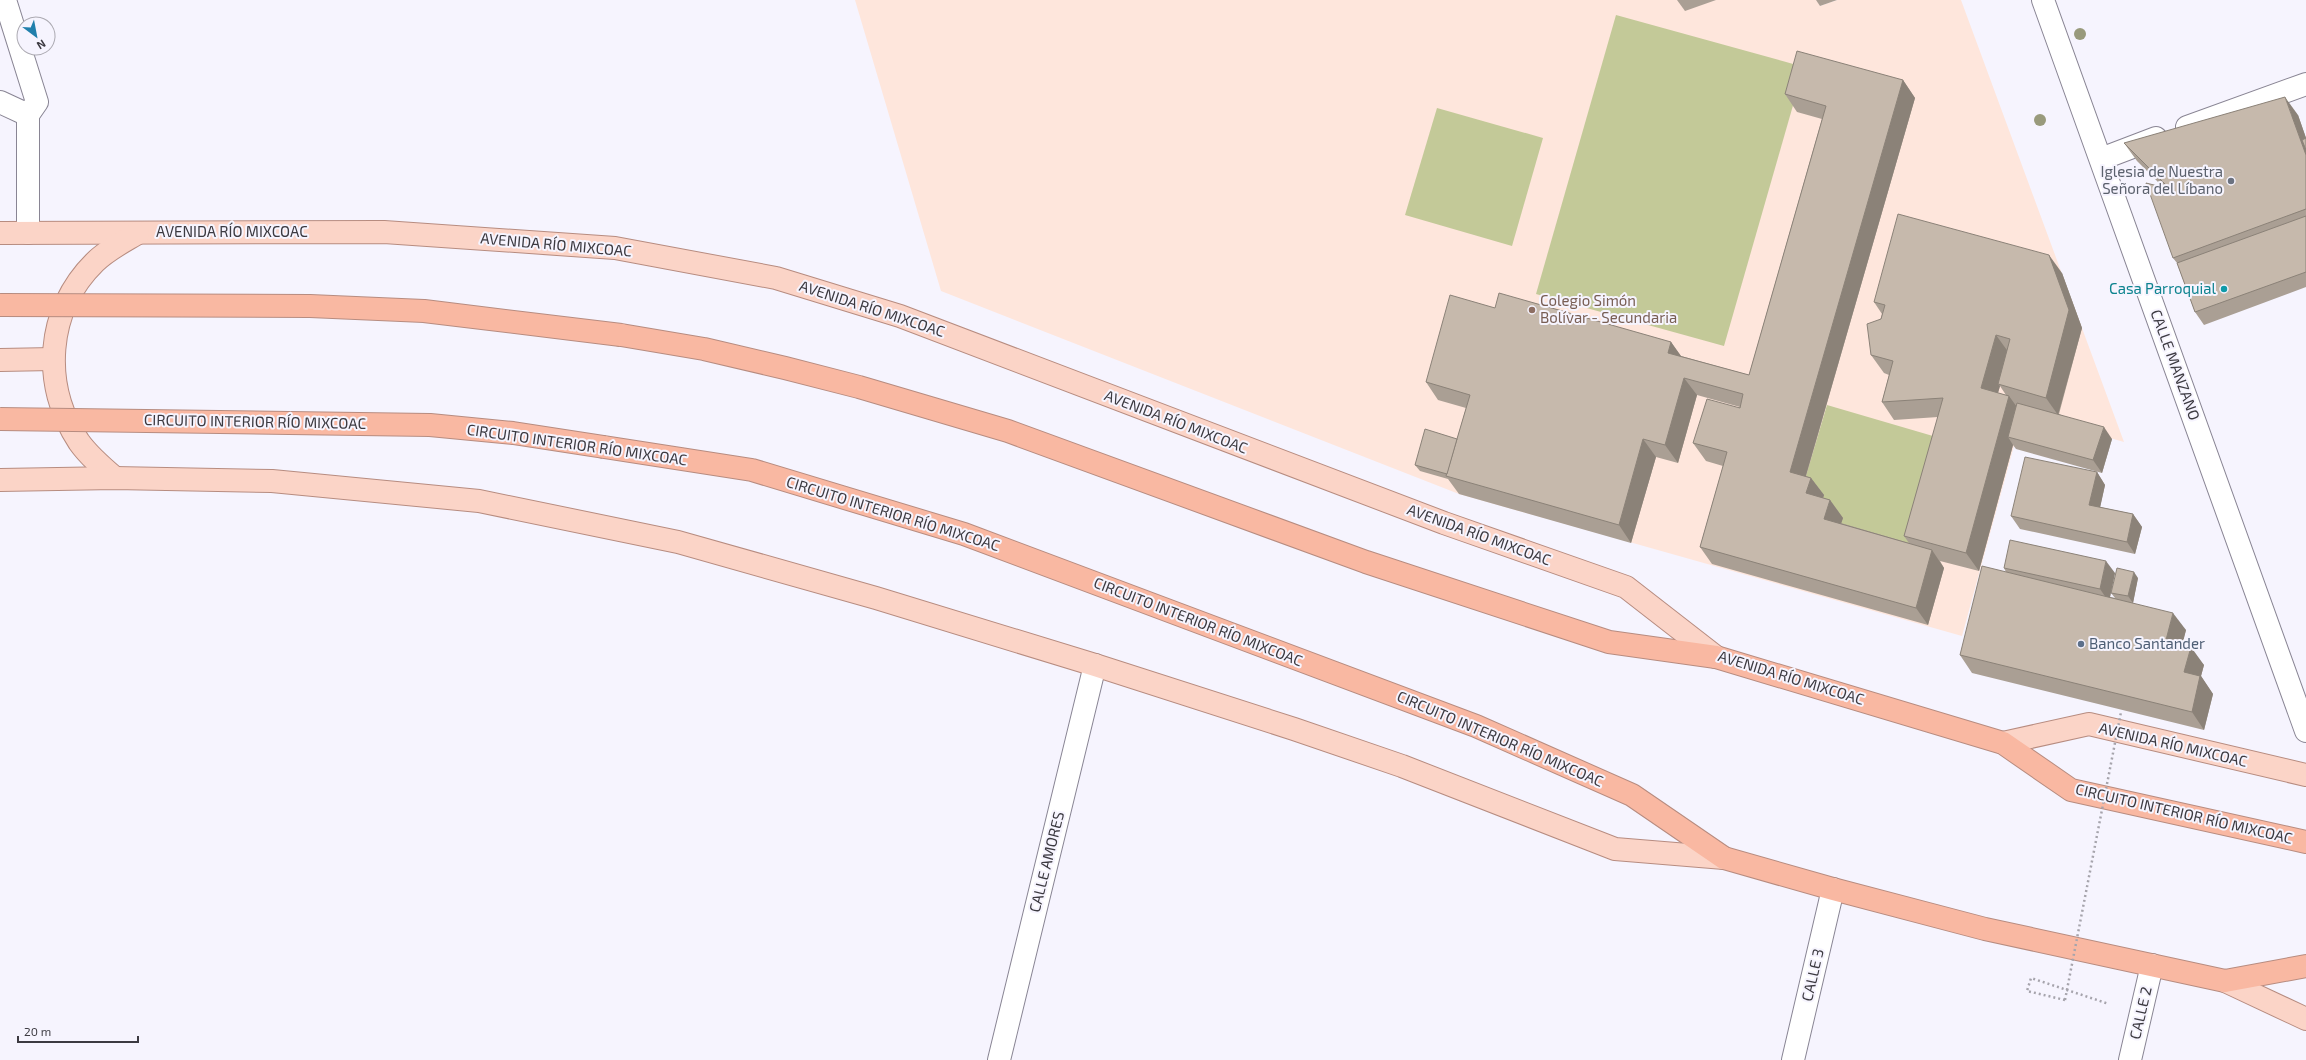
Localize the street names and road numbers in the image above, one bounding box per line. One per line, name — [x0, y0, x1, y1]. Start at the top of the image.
street label: AVENIDA RÍO MIXCOAC — [156, 222, 308, 240]
street label: AVENIDA RÍO MIXCOAC — [480, 228, 633, 260]
street label: AVENIDA RÍO MIXCOAC — [797, 276, 948, 340]
street label: CALLE MANZANO — [2148, 307, 2204, 422]
street label: AVENIDA RÍO MIXCOAC — [1102, 385, 1251, 457]
street label: CIRCUITO INTERIOR RÍO MIXCOAC — [144, 410, 367, 432]
street label: CIRCUITO INTERIOR RÍO MIXCOAC — [466, 420, 689, 468]
street label: CIRCUITO INTERIOR RÍO MIXCOAC — [784, 472, 1003, 554]
street label: AVENIDA RÍO MIXCOAC — [1405, 500, 1554, 569]
street label: CIRCUITO INTERIOR RÍO MIXCOAC — [1091, 573, 1306, 669]
street label: AVENIDA RÍO MIXCOAC — [1716, 646, 1867, 708]
street label: CIRCUITO INTERIOR RÍO MIXCOAC — [1395, 686, 1607, 790]
street label: AVENIDA RÍO MIXCOAC — [2097, 718, 2250, 770]
street label: CIRCUITO INTERIOR RÍO MIXCOAC — [2074, 779, 2295, 847]
street label: CALLE AMORES — [1025, 809, 1067, 914]
street label: CALLE 3 — [1797, 947, 1827, 1003]
street label: CALLE 2 — [2125, 985, 2155, 1041]

